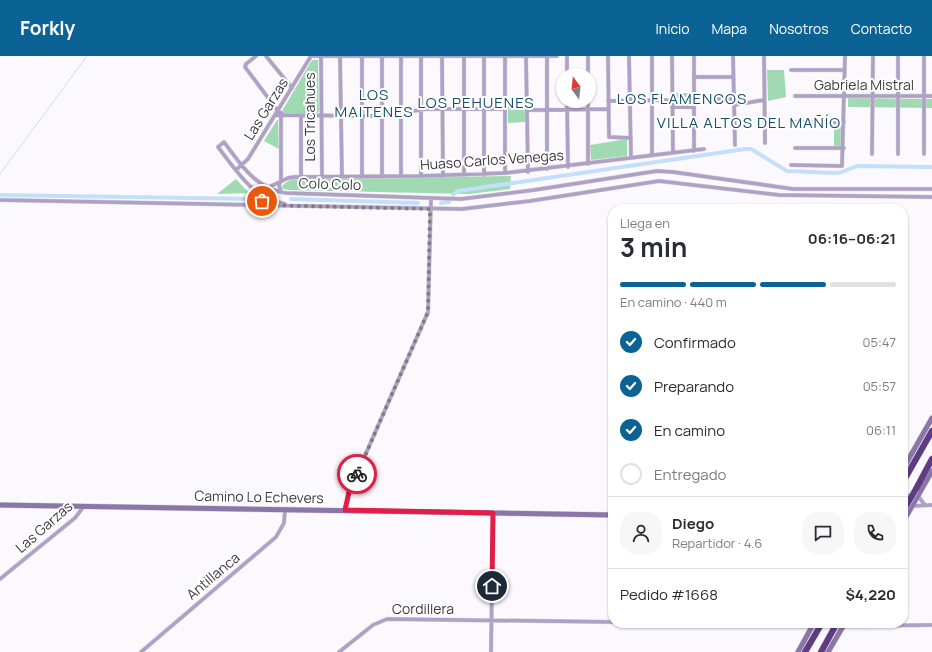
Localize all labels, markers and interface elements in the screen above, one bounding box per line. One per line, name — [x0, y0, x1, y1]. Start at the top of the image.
text: Forkly — [20, 15, 75, 41]
text: Inicio — [656, 19, 690, 38]
text: Mapa — [712, 19, 747, 38]
text: Nosotros — [769, 19, 829, 38]
text: Contacto — [851, 19, 912, 38]
north arrow — [556, 68, 596, 108]
map controls — [556, 68, 596, 108]
street label: Los Tricahues — [300, 72, 319, 162]
street label: Las Garzas — [239, 74, 292, 143]
street label: Gabriela Mistral — [814, 75, 914, 94]
district label: LOS MAITENES — [335, 84, 413, 122]
district label: LOS FLAMENCOS — [617, 88, 747, 109]
district label: LOS PEHUENES — [417, 92, 535, 113]
district label: VILLA ALTOS DEL MAÑÍO — [657, 112, 841, 133]
street label: Huaso Carlos Venegas — [419, 145, 564, 174]
street label: Colo Colo — [298, 173, 362, 194]
pin — [245, 184, 279, 218]
icon: bag — [251, 190, 273, 212]
text: Llega en — [620, 214, 670, 232]
text: 06:16–06:21 — [808, 228, 896, 249]
text: 3 min — [620, 229, 687, 265]
text: En camino · 440 m — [620, 293, 727, 311]
icon: check — [620, 331, 642, 353]
text: Confirmado — [654, 332, 736, 353]
text: 05:47 — [862, 333, 896, 351]
icon: check — [620, 375, 642, 397]
text: Preparando — [654, 376, 734, 397]
text: 05:57 — [863, 377, 896, 395]
icon: check — [620, 419, 642, 441]
text: En camino — [654, 420, 725, 441]
text: 06:11 — [866, 421, 896, 439]
courier — [337, 454, 377, 494]
icon: bike — [346, 463, 368, 485]
text: Entregado — [654, 464, 726, 485]
street label: Camino Lo Echevers — [194, 486, 324, 507]
street label: Las Garzas — [11, 497, 76, 557]
button: person — [620, 512, 662, 554]
button: chat — [802, 512, 844, 554]
button: phone — [854, 512, 896, 554]
text: Diego — [672, 513, 714, 534]
text: Repartidor · 4.6 — [672, 534, 762, 552]
street label: Antillanca — [182, 548, 243, 604]
pin — [475, 569, 509, 603]
icon: home — [481, 575, 503, 597]
text: Pedido #1668 — [620, 584, 718, 605]
text: $4,220 — [845, 584, 896, 605]
street label: Cordillera — [392, 599, 454, 618]

